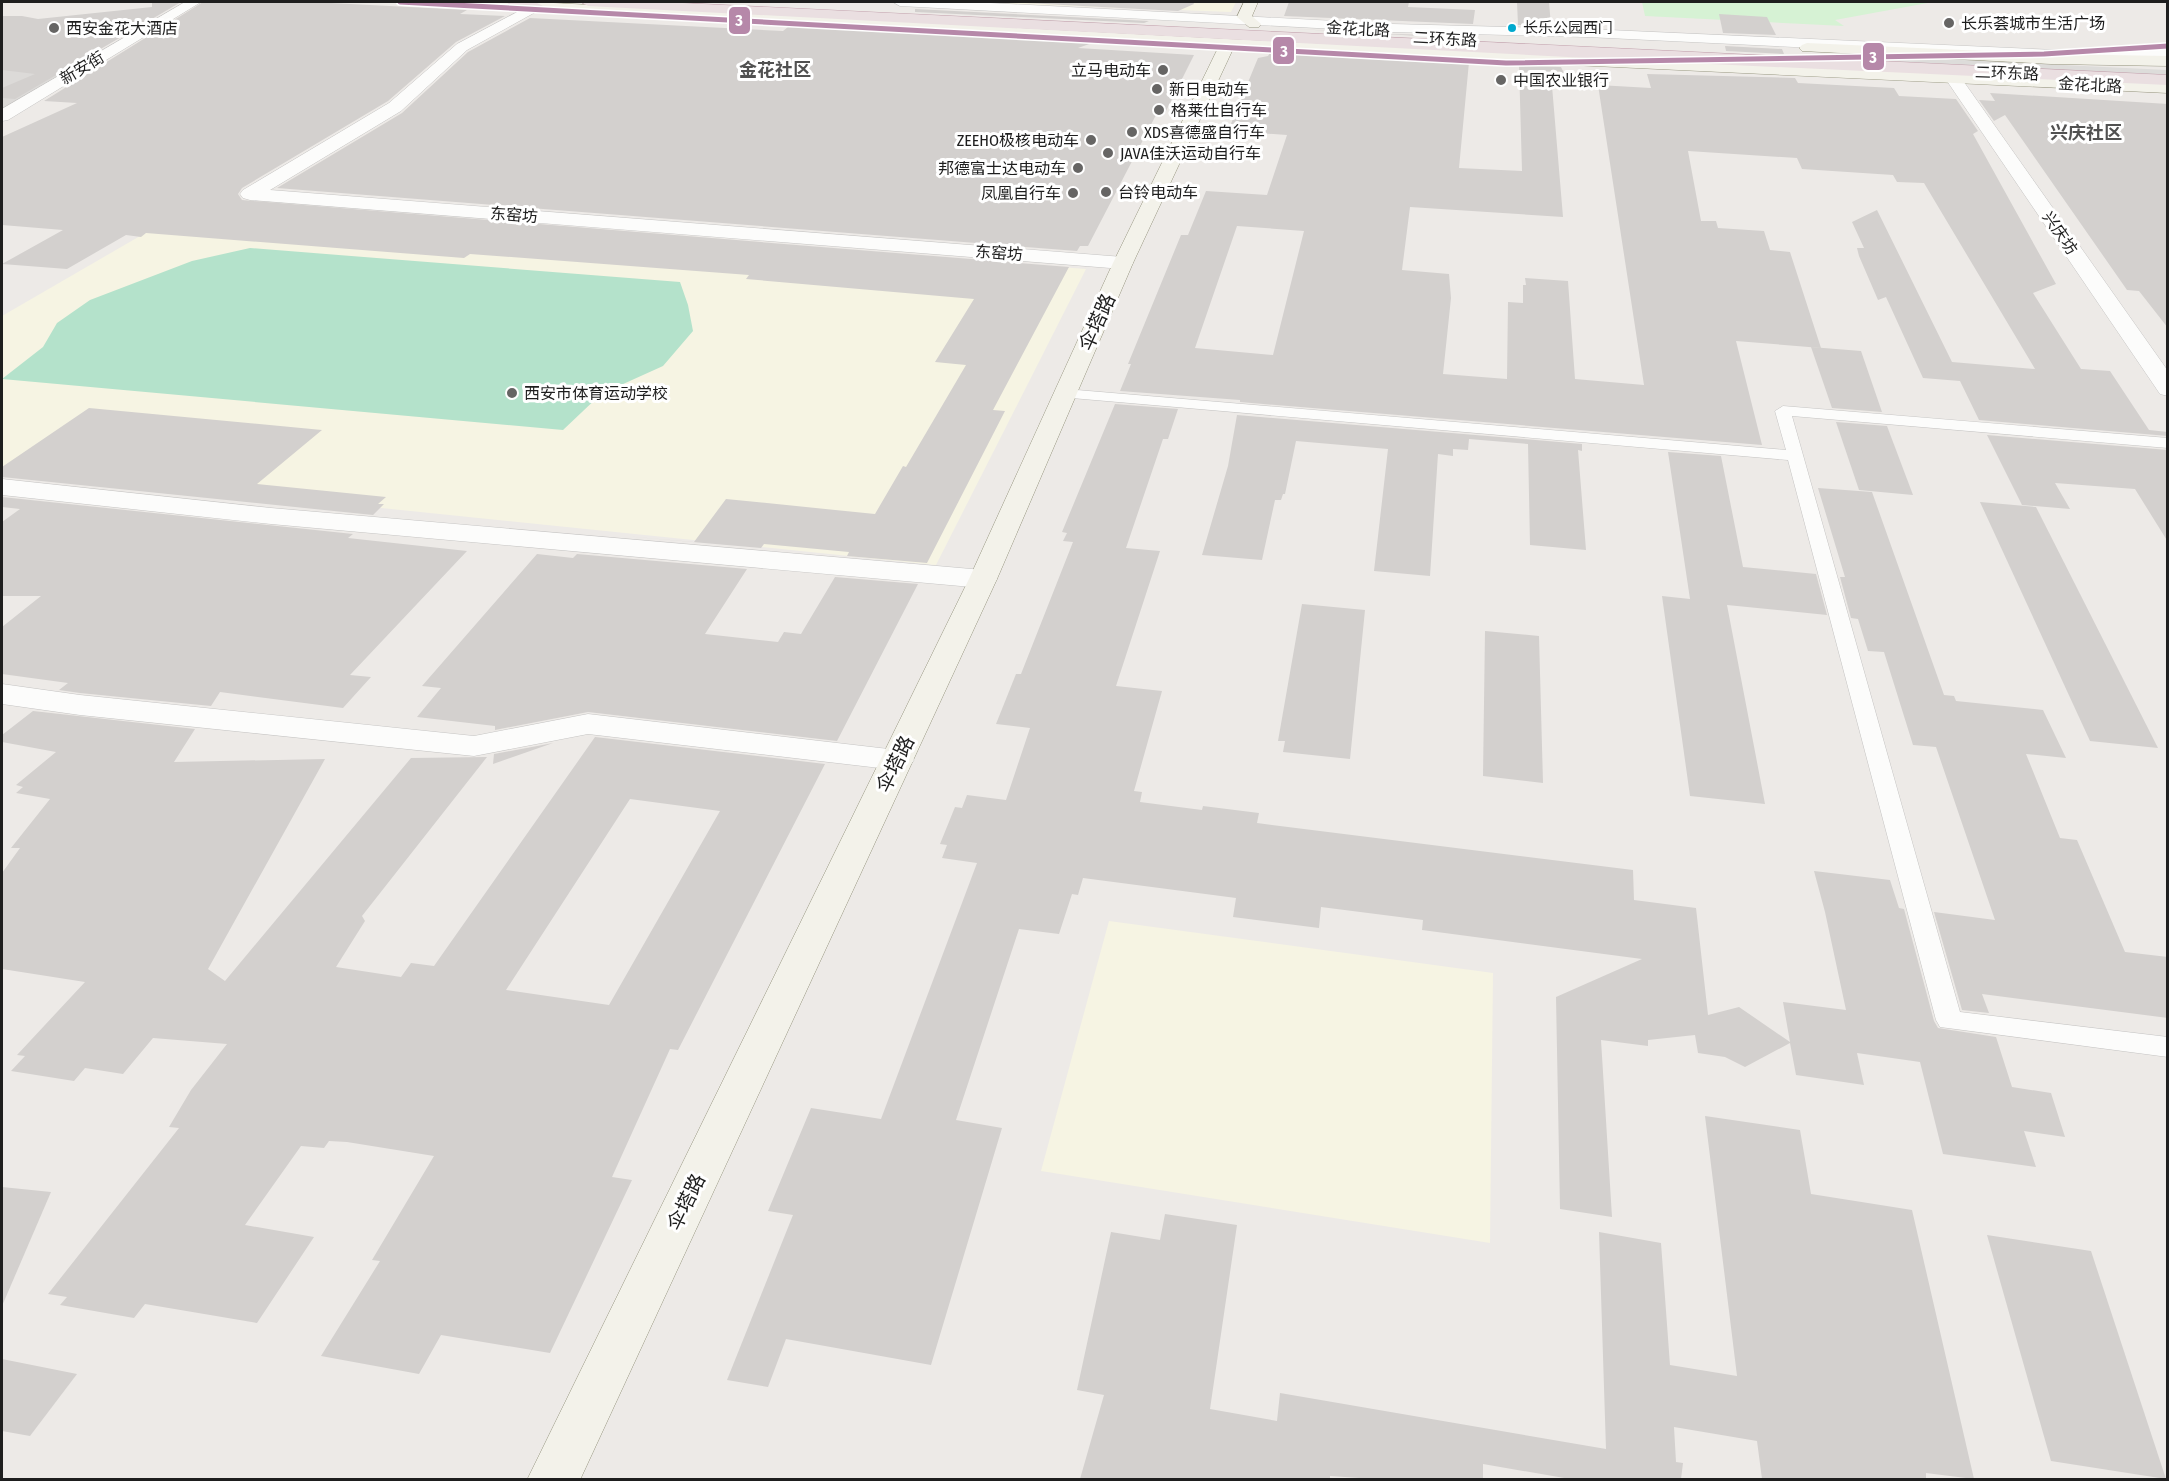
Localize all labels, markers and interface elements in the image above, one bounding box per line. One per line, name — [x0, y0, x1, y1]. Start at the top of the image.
line badge: 3 — [728, 6, 751, 35]
text: 3 — [734, 11, 743, 30]
place label: 长乐荟城市生活广场 — [1961, 14, 2105, 33]
marker: 长乐荟城市生活广场 — [1942, 16, 1956, 30]
street label: 金花北路 — [1326, 18, 1390, 40]
place label: 西安金花大酒店 — [66, 19, 178, 38]
place label: 长乐公园西门 — [1523, 19, 1613, 37]
marker: 西安金花大酒店 — [47, 21, 61, 35]
marker: 长乐公园西门 — [1506, 22, 1518, 34]
street label: 二环东路 — [1413, 28, 1477, 50]
line badge: 3 — [1272, 36, 1295, 65]
text: 3 — [1279, 42, 1288, 61]
line badge: 3 — [1862, 42, 1885, 71]
street label: 新安街 — [57, 47, 107, 89]
text: 3 — [1868, 48, 1877, 67]
district label: 金花社区 — [739, 59, 811, 81]
place label: 立马电动车 — [1071, 61, 1151, 80]
street label: 二环东路 — [1975, 62, 2039, 84]
marker: 立马电动车 — [1156, 63, 1170, 77]
place label: 中国农业银行 — [1513, 71, 1609, 90]
marker: 中国农业银行 — [1494, 73, 1508, 87]
street label: 金花北路 — [2058, 74, 2122, 96]
place label: 新日电动车 — [1169, 80, 1249, 99]
marker: 新日电动车 — [1150, 82, 1164, 96]
place label: 格莱仕自行车 — [1171, 101, 1267, 120]
marker: 格莱仕自行车 — [1152, 103, 1166, 117]
district label: 兴庆社区 — [2050, 122, 2122, 144]
place label: XDS喜德盛自行车 — [1144, 123, 1265, 142]
marker: XDS喜德盛自行车 — [1125, 125, 1139, 139]
place label: ZEEHO极核电动车 — [957, 131, 1079, 150]
marker: ZEEHO极核电动车 — [1084, 133, 1098, 147]
place label: JAVA佳沃运动自行车 — [1120, 144, 1261, 163]
marker: JAVA佳沃运动自行车 — [1101, 146, 1115, 160]
place label: 邦德富士达电动车 — [938, 159, 1066, 178]
marker: 邦德富士达电动车 — [1071, 161, 1085, 175]
place label: 台铃电动车 — [1118, 183, 1198, 202]
place label: 凤凰自行车 — [981, 184, 1061, 203]
marker: 台铃电动车 — [1099, 185, 1113, 199]
marker: 凤凰自行车 — [1066, 186, 1080, 200]
street label: 东窑坊 — [489, 204, 539, 226]
street label: 兴庆坊 — [2038, 208, 2082, 258]
street label: 东窑坊 — [974, 242, 1024, 264]
street label: 伞塔路 — [1074, 290, 1120, 354]
place label: 西安市体育运动学校 — [524, 384, 668, 403]
marker: 西安市体育运动学校 — [505, 386, 519, 400]
street label: 伞塔路 — [871, 732, 919, 796]
street label: 伞塔路 — [662, 1170, 710, 1234]

